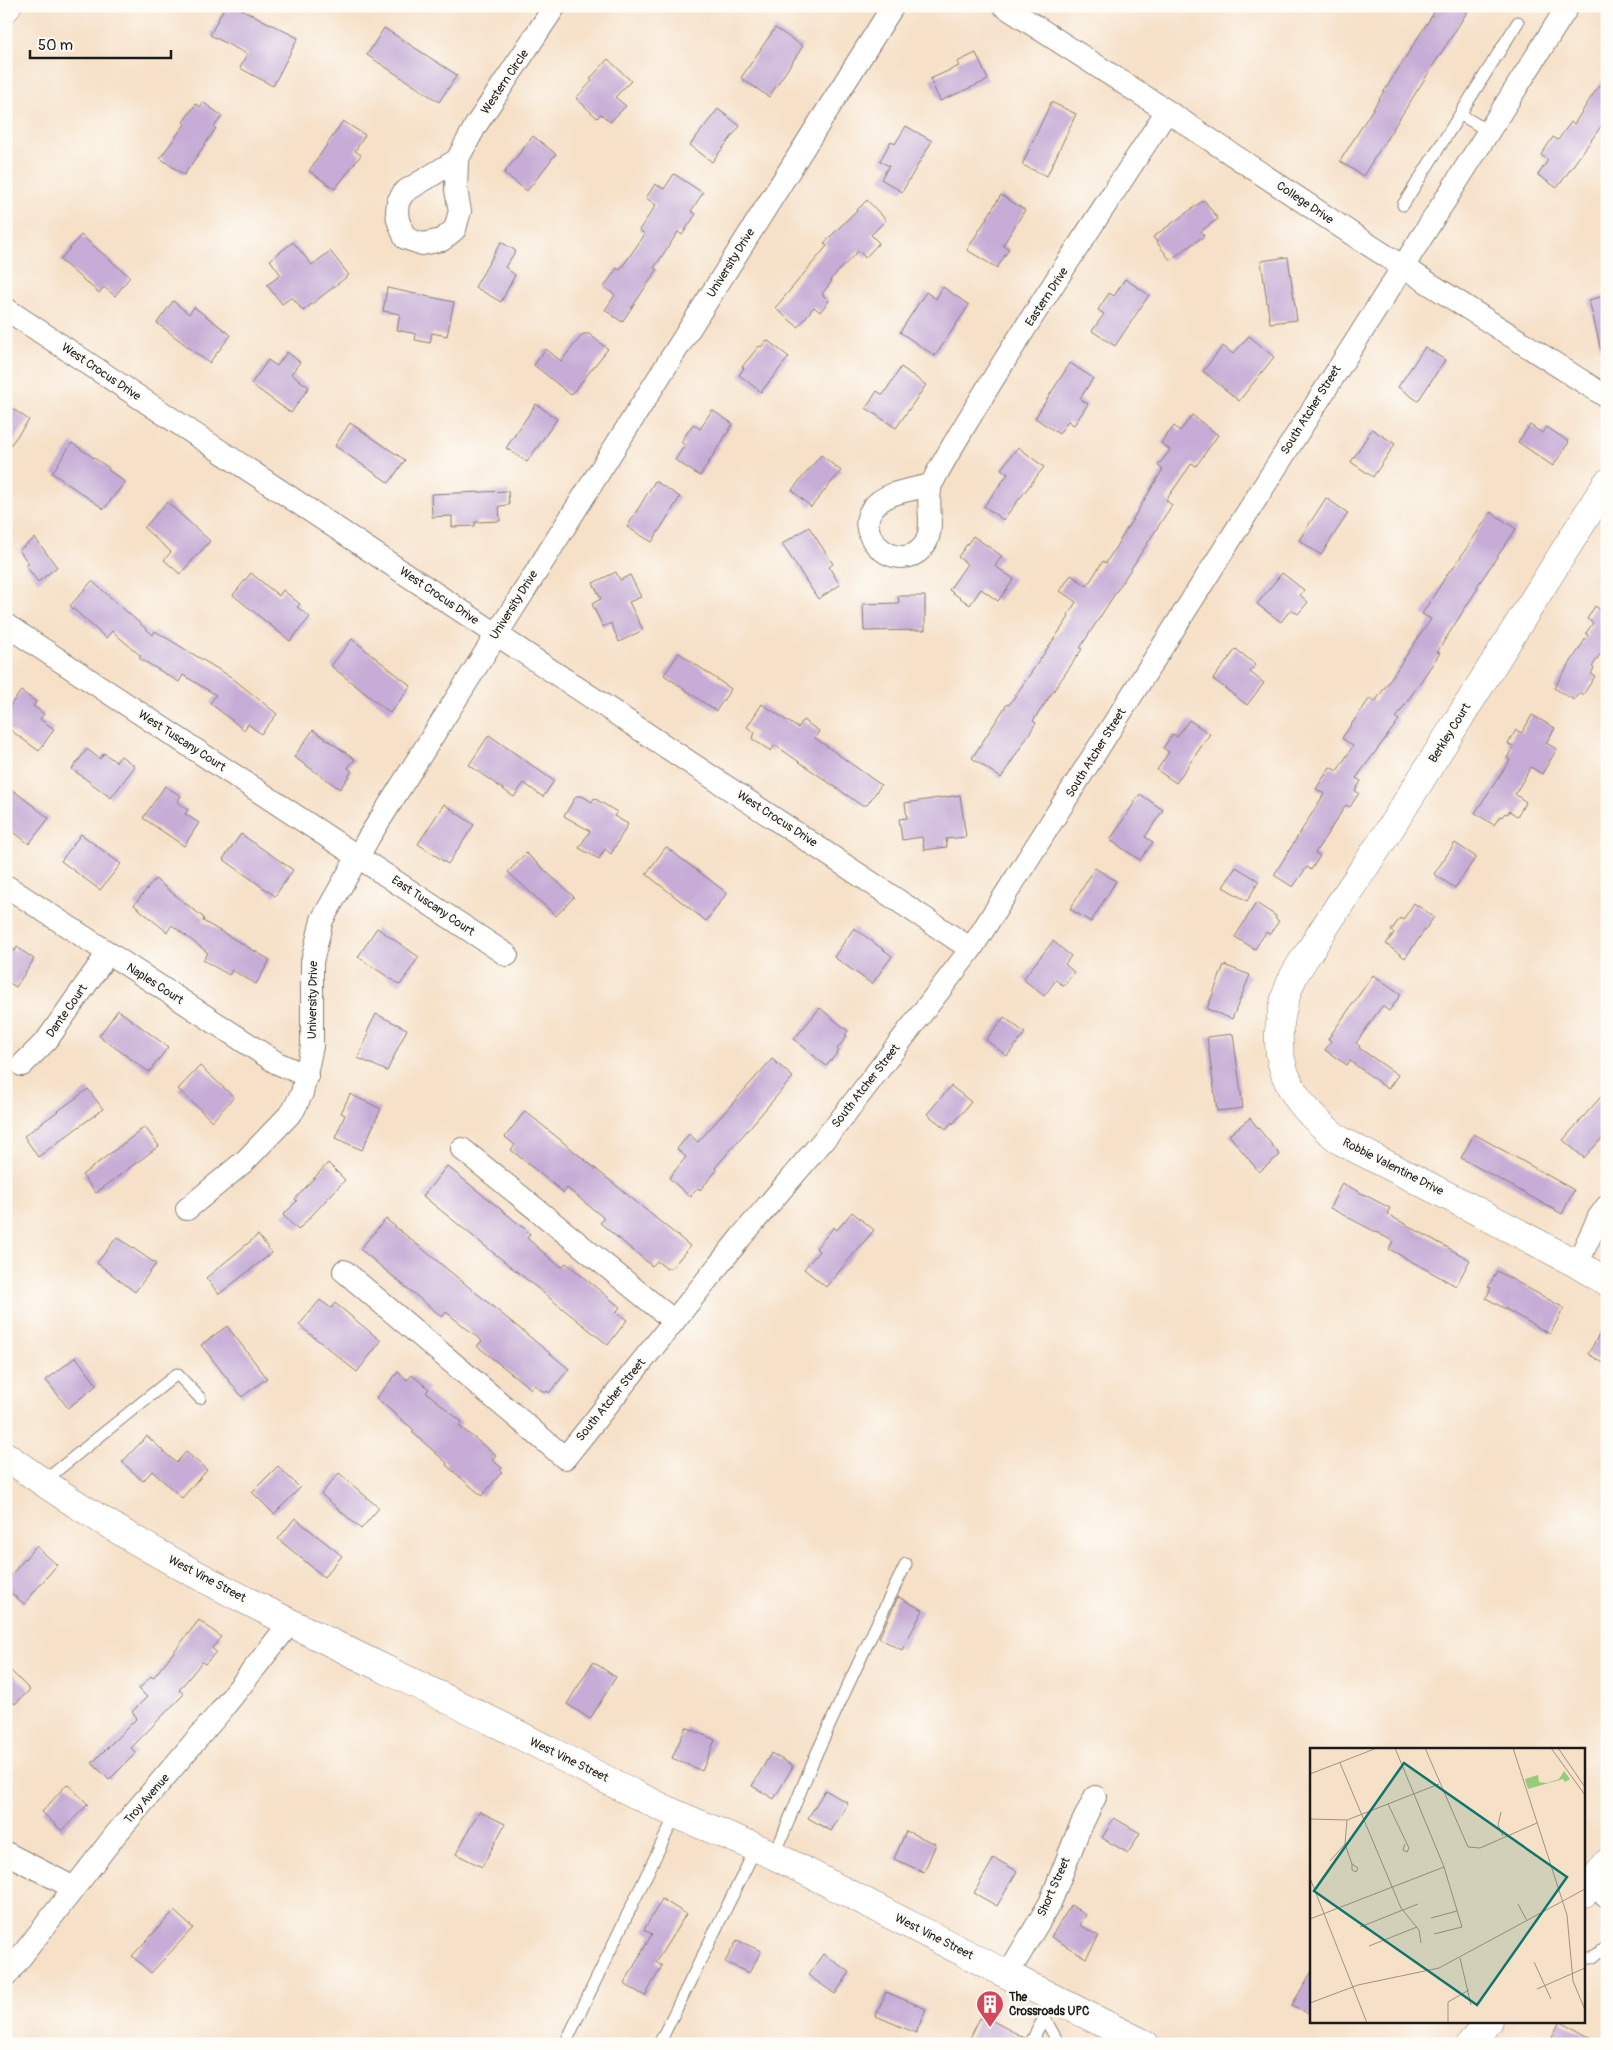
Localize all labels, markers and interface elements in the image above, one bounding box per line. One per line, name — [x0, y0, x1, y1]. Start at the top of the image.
scale bar — [30, 28, 171, 60]
text: 50 m — [38, 36, 73, 55]
street label: Western Circle — [478, 47, 532, 117]
street label: College Drive — [1274, 178, 1336, 228]
street label: University Drive — [704, 226, 758, 300]
street label: Eastern Drive — [1022, 265, 1072, 329]
street label: West Crocus Drive — [58, 340, 144, 404]
street label: South Atcher Street — [1278, 363, 1345, 457]
street label: West Crocus Drive — [396, 564, 482, 628]
street label: University Drive — [487, 568, 541, 642]
street label: Berkley Court — [1426, 700, 1474, 766]
street label: South Atcher Street — [1063, 706, 1130, 800]
street label: West Tuscany Court — [135, 707, 229, 775]
street label: West Crocus Drive — [734, 787, 820, 851]
street label: East Tuscany Court — [389, 873, 478, 939]
street label: Naples Court — [124, 960, 187, 1008]
street label: University Drive — [305, 961, 321, 1039]
street label: Dante Court — [43, 981, 91, 1041]
street label: South Atcher Street — [829, 1041, 903, 1131]
street label: Robbie Valentine Drive — [1340, 1135, 1446, 1199]
street label: South Atcher Street — [573, 1355, 649, 1444]
street label: West Vine Street — [165, 1552, 249, 1606]
street label: West Vine Street — [527, 1734, 611, 1786]
inset map — [1310, 1748, 1586, 2022]
street label: Troy Avenue — [121, 1771, 173, 1827]
street label: Short Street — [1034, 1855, 1074, 1919]
street label: West Vine Street — [892, 1911, 976, 1963]
building icon: The Crossroads UPC — [975, 1989, 1005, 2028]
place label: The Crossroads UPC — [1008, 1990, 1090, 2019]

